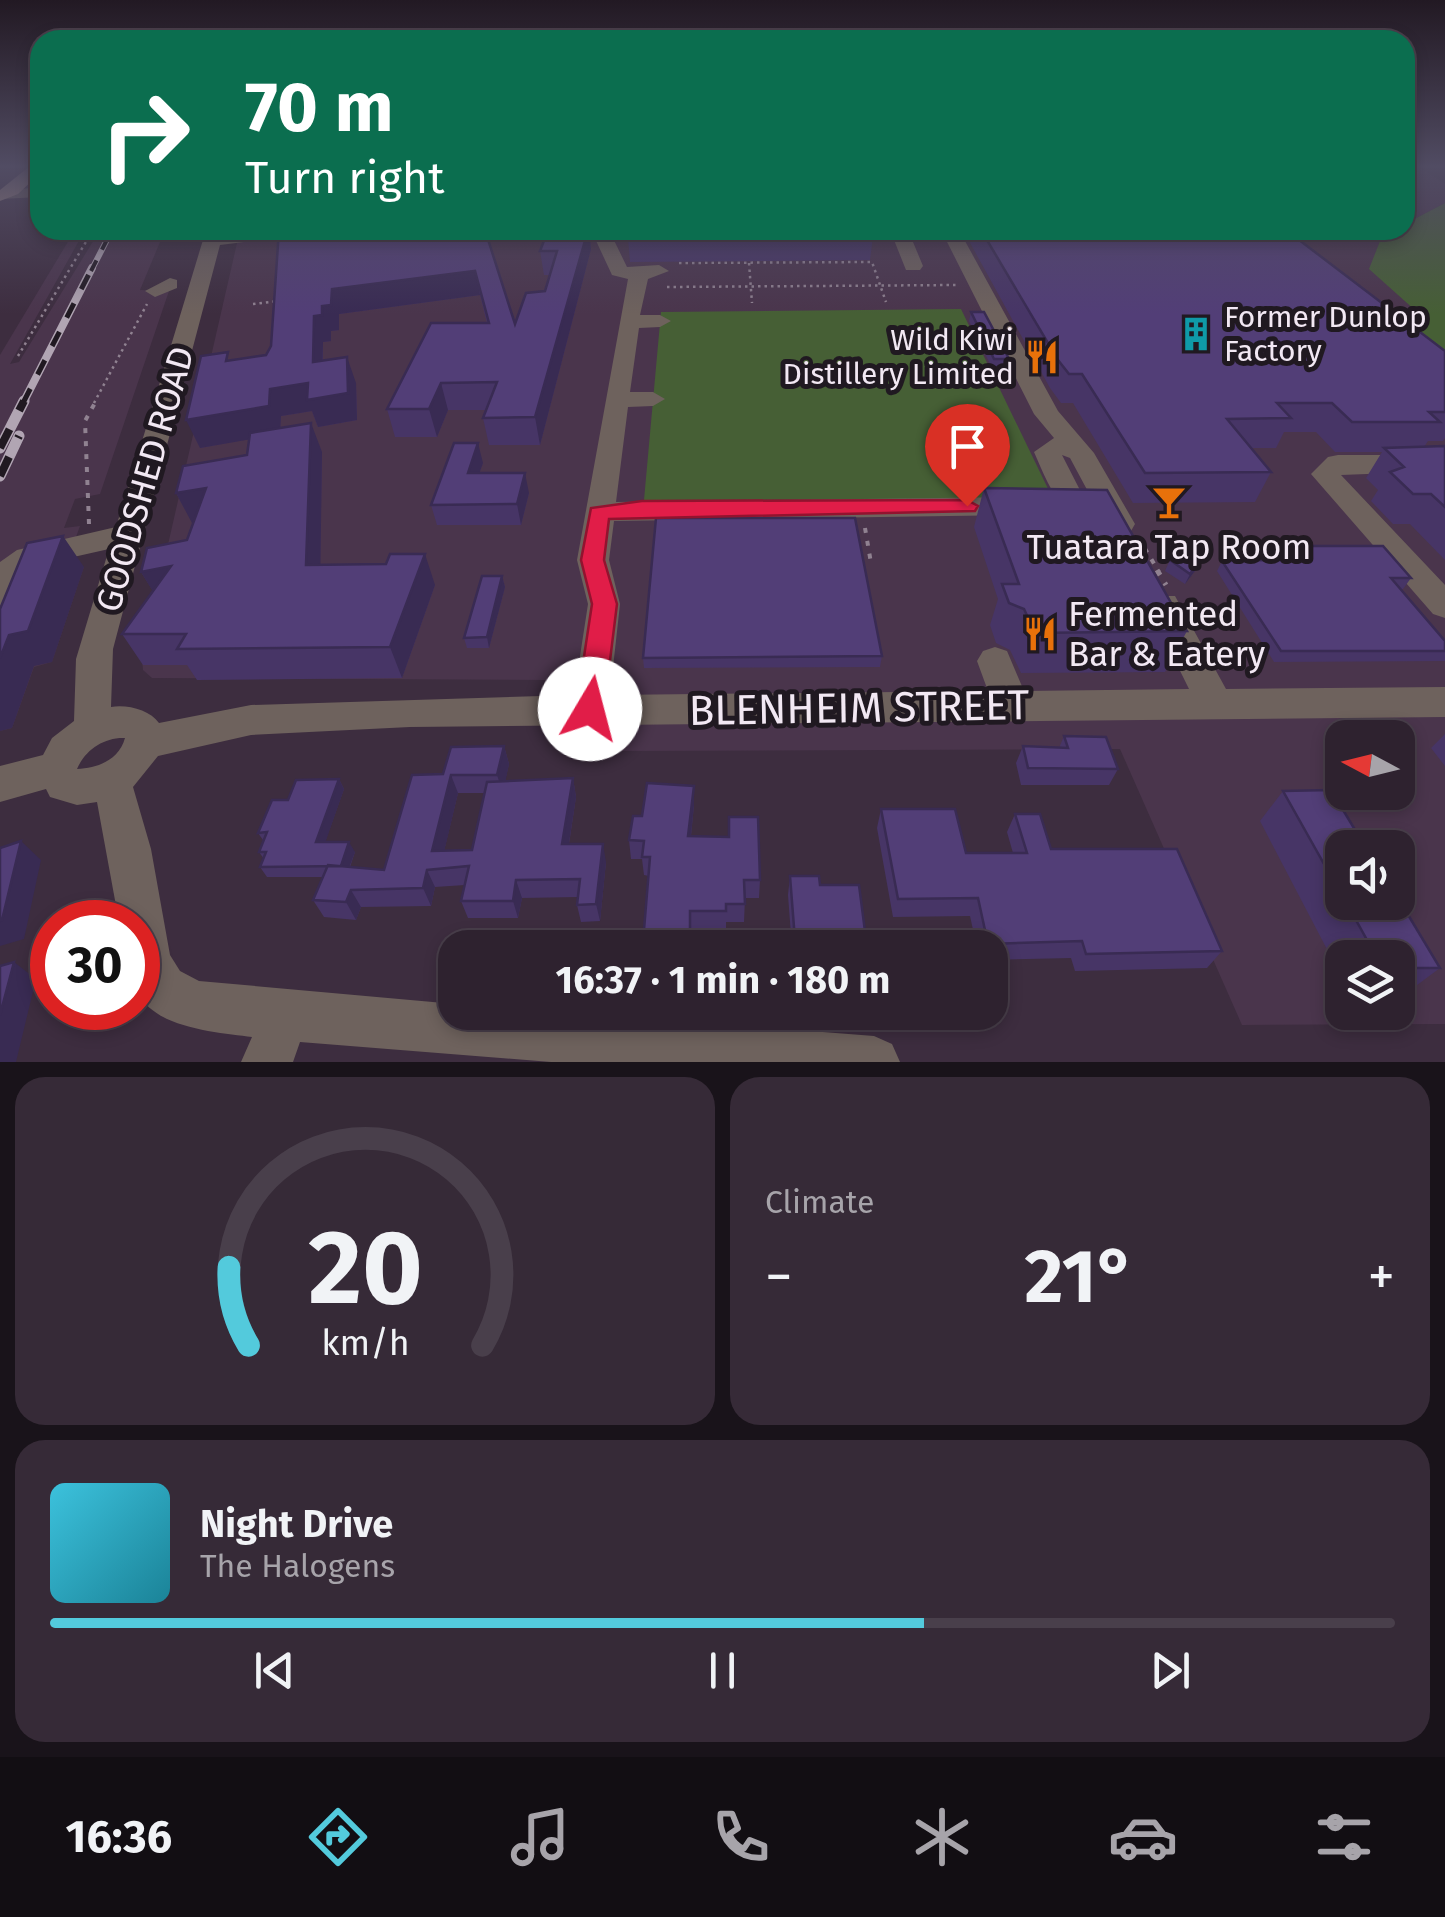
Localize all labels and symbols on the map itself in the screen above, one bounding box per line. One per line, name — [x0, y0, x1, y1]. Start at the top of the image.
place label: Former Dunlop Factory — [1224, 299, 1427, 369]
building icon: Former Dunlop Factory — [1177, 315, 1215, 353]
place label: Wild Kiwi Distillery Limited — [783, 322, 1014, 392]
restaurant icon: Wild Kiwi Distillery Limited — [1023, 338, 1061, 376]
street label: GOODSHED ROAD — [87, 342, 203, 616]
pin — [925, 404, 1010, 507]
bar icon: Tuatara Tap Room — [1150, 483, 1188, 521]
place label: Tuatara Tap Room — [1026, 526, 1312, 568]
place label: Fermented Bar & Eatery — [1068, 593, 1265, 675]
restaurant icon: Fermented Bar & Eatery — [1021, 615, 1059, 653]
position arrow — [538, 657, 642, 761]
street label: BLENHEIM STREET — [688, 680, 1030, 736]
north arrow — [1325, 720, 1415, 810]
speed limit sign: 30 — [30, 900, 160, 1030]

